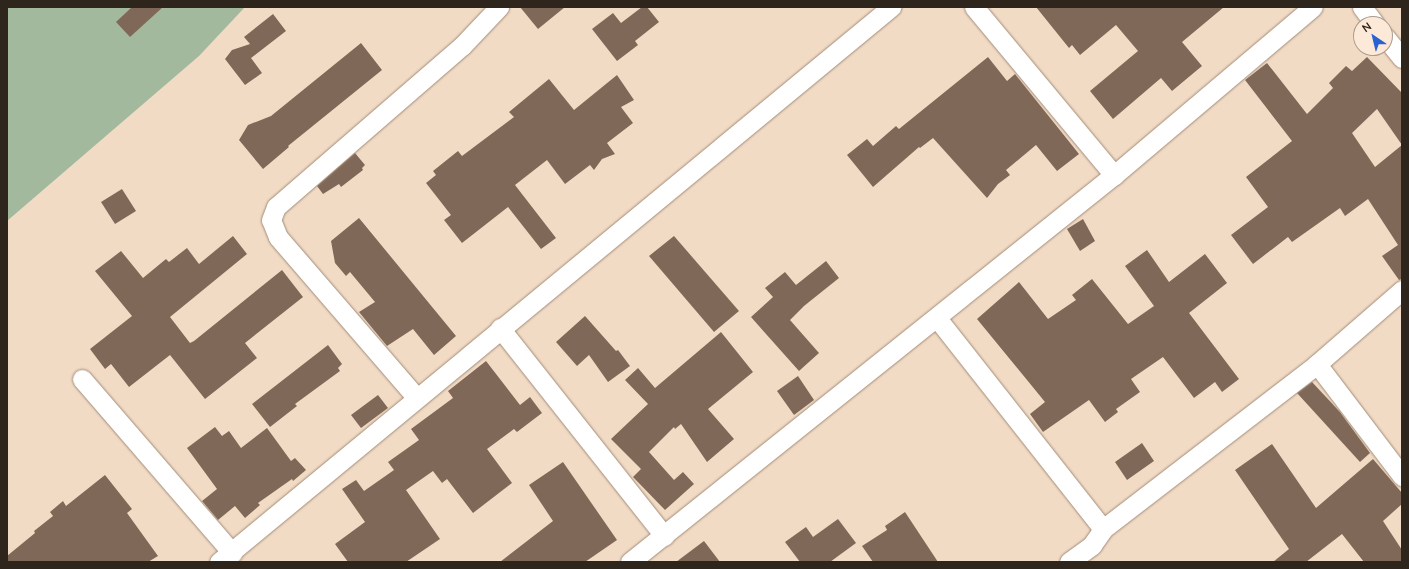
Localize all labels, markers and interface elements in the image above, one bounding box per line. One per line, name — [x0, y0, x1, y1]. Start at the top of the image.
north arrow — [1353, 16, 1393, 56]
text: N — [1359, 19, 1374, 35]

